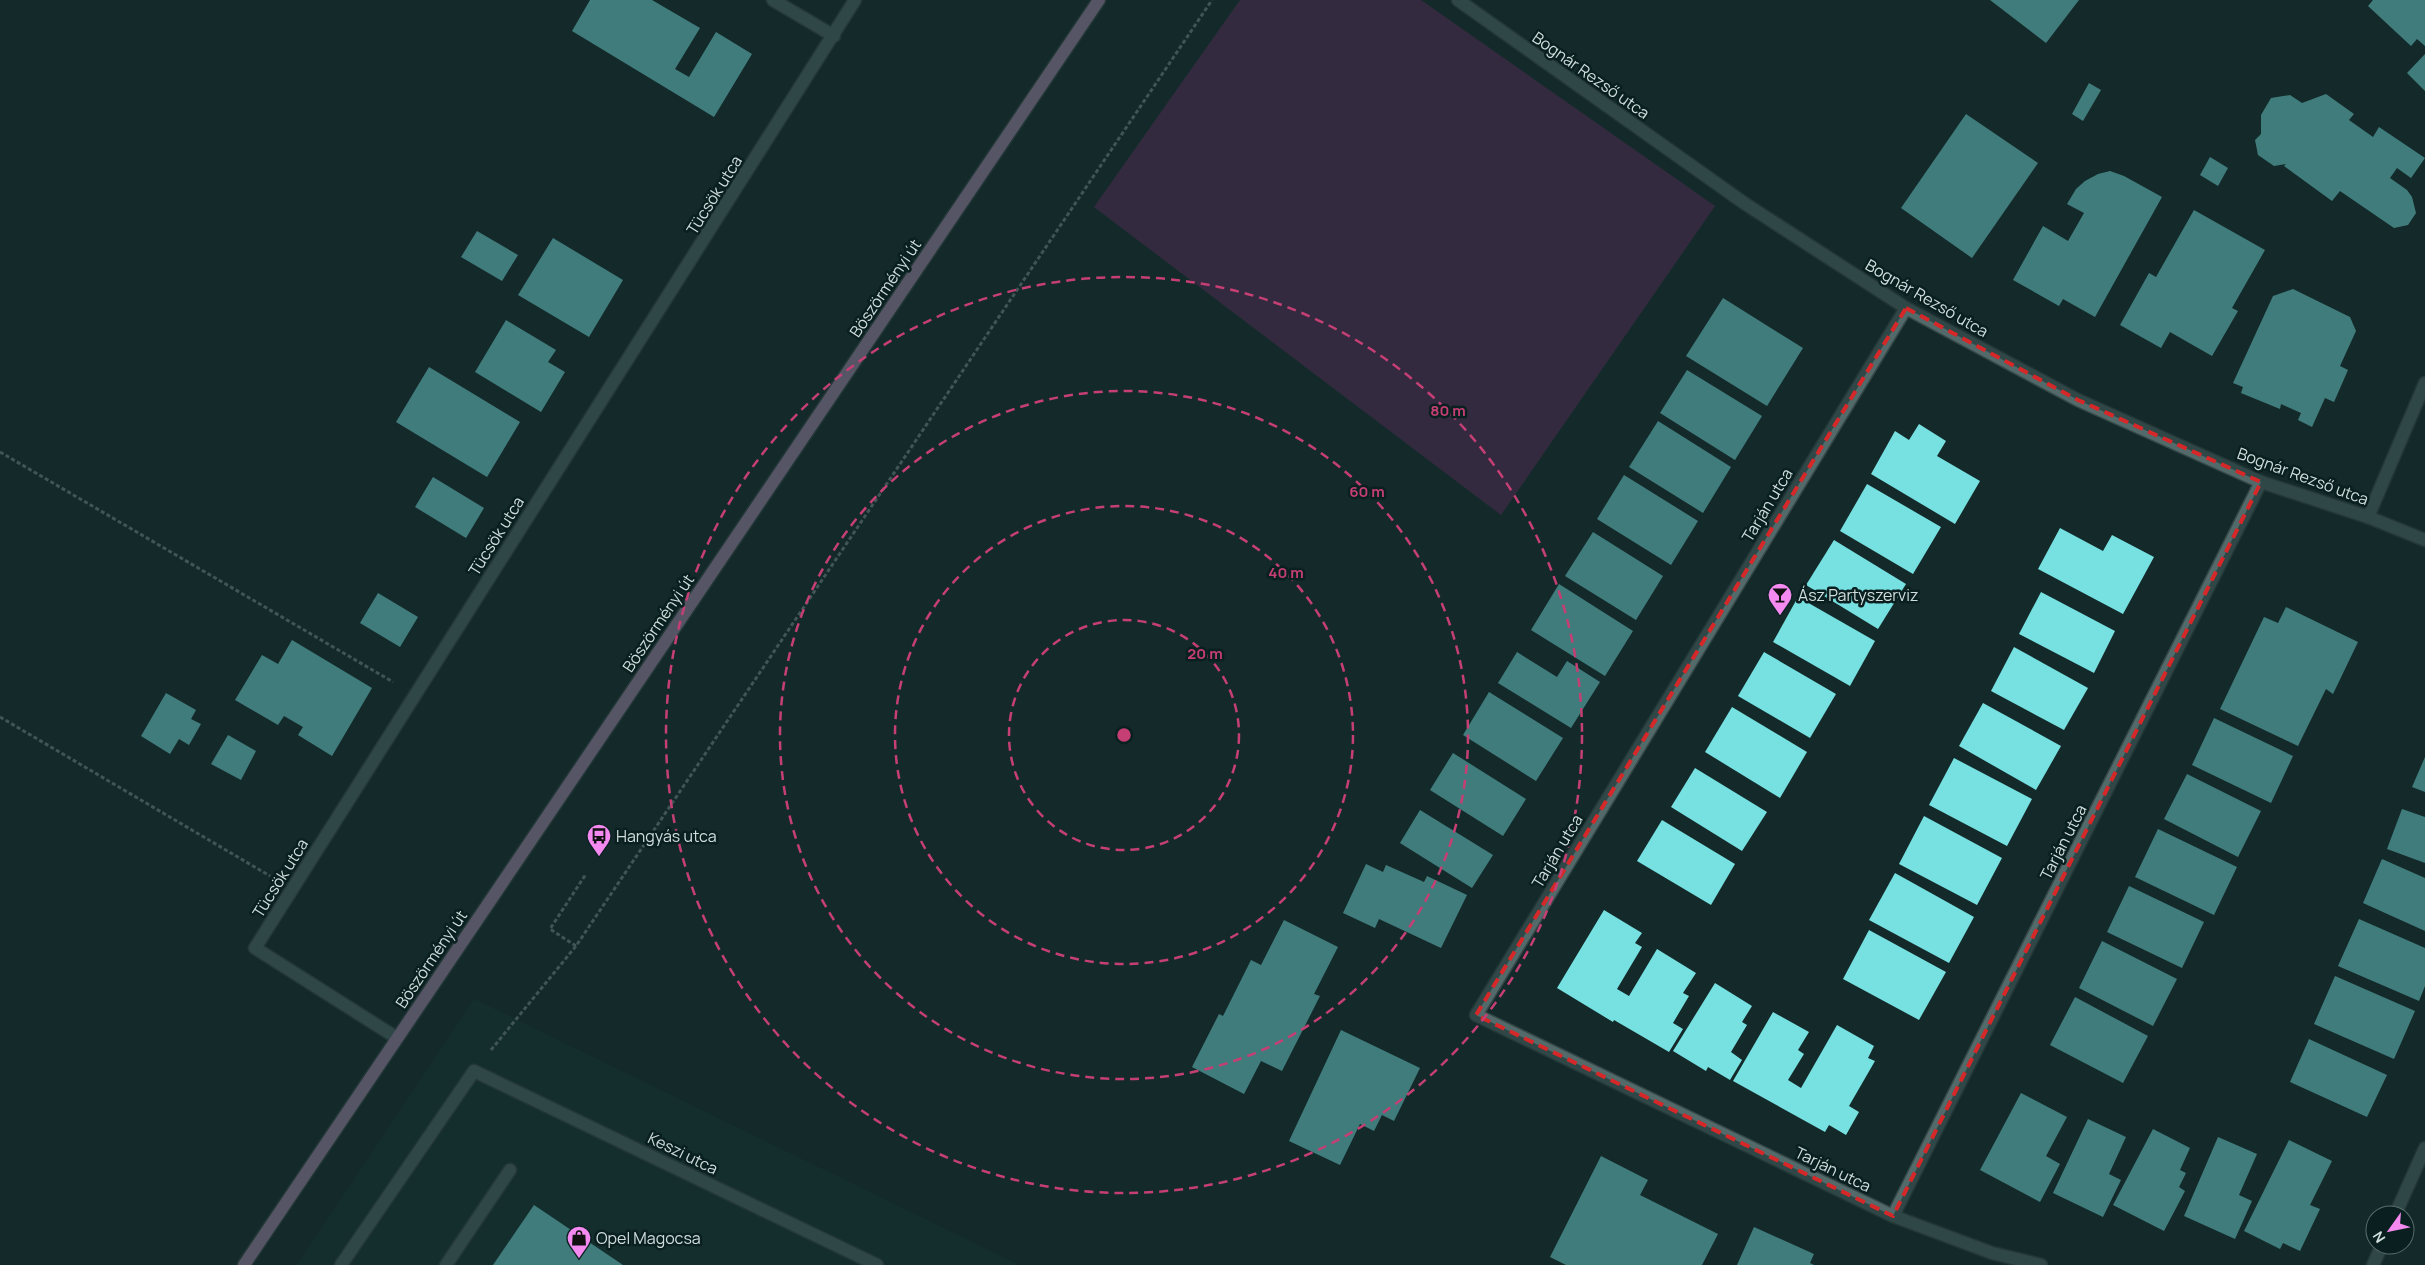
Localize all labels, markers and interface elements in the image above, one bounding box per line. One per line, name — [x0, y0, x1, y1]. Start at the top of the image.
street label: Bognár Rezső utca — [1528, 26, 1654, 124]
street label: Tücsök utca — [681, 151, 747, 239]
street label: Böszörményi út — [844, 235, 926, 341]
street label: Bognár Rezső utca — [1862, 254, 1992, 342]
text: 80 m — [1430, 400, 1466, 421]
street label: Bognár Rezső utca — [2234, 442, 2372, 510]
street label: Tarján utca — [1736, 464, 1798, 546]
text: 60 m — [1349, 481, 1385, 502]
street label: Tücsök utca — [463, 492, 529, 580]
text: 40 m — [1268, 562, 1304, 583]
street label: Böszörményi út — [617, 570, 699, 676]
bar icon: Ász Partyszerviz — [1767, 582, 1793, 616]
place label: Ász Partyszerviz — [1798, 584, 1918, 606]
text: 20 m — [1187, 643, 1223, 664]
centre of rings — [1115, 726, 1133, 744]
street label: Tarján utca — [2035, 800, 2091, 884]
street label: Tarján utca — [1526, 810, 1588, 892]
bus stop icon: Hangyás utca — [586, 823, 612, 857]
place label: Hangyás utca — [616, 825, 717, 847]
street label: Tücsök utca — [247, 834, 313, 922]
street label: Böszörményi út — [390, 906, 472, 1012]
street label: Keszi utca — [644, 1127, 722, 1179]
street label: Tarján utca — [1791, 1141, 1875, 1197]
north arrow — [2365, 1205, 2415, 1255]
shop icon: Opel Magocsa — [566, 1225, 592, 1259]
place label: Opel Magocsa — [596, 1227, 701, 1249]
text: N — [2368, 1228, 2389, 1247]

